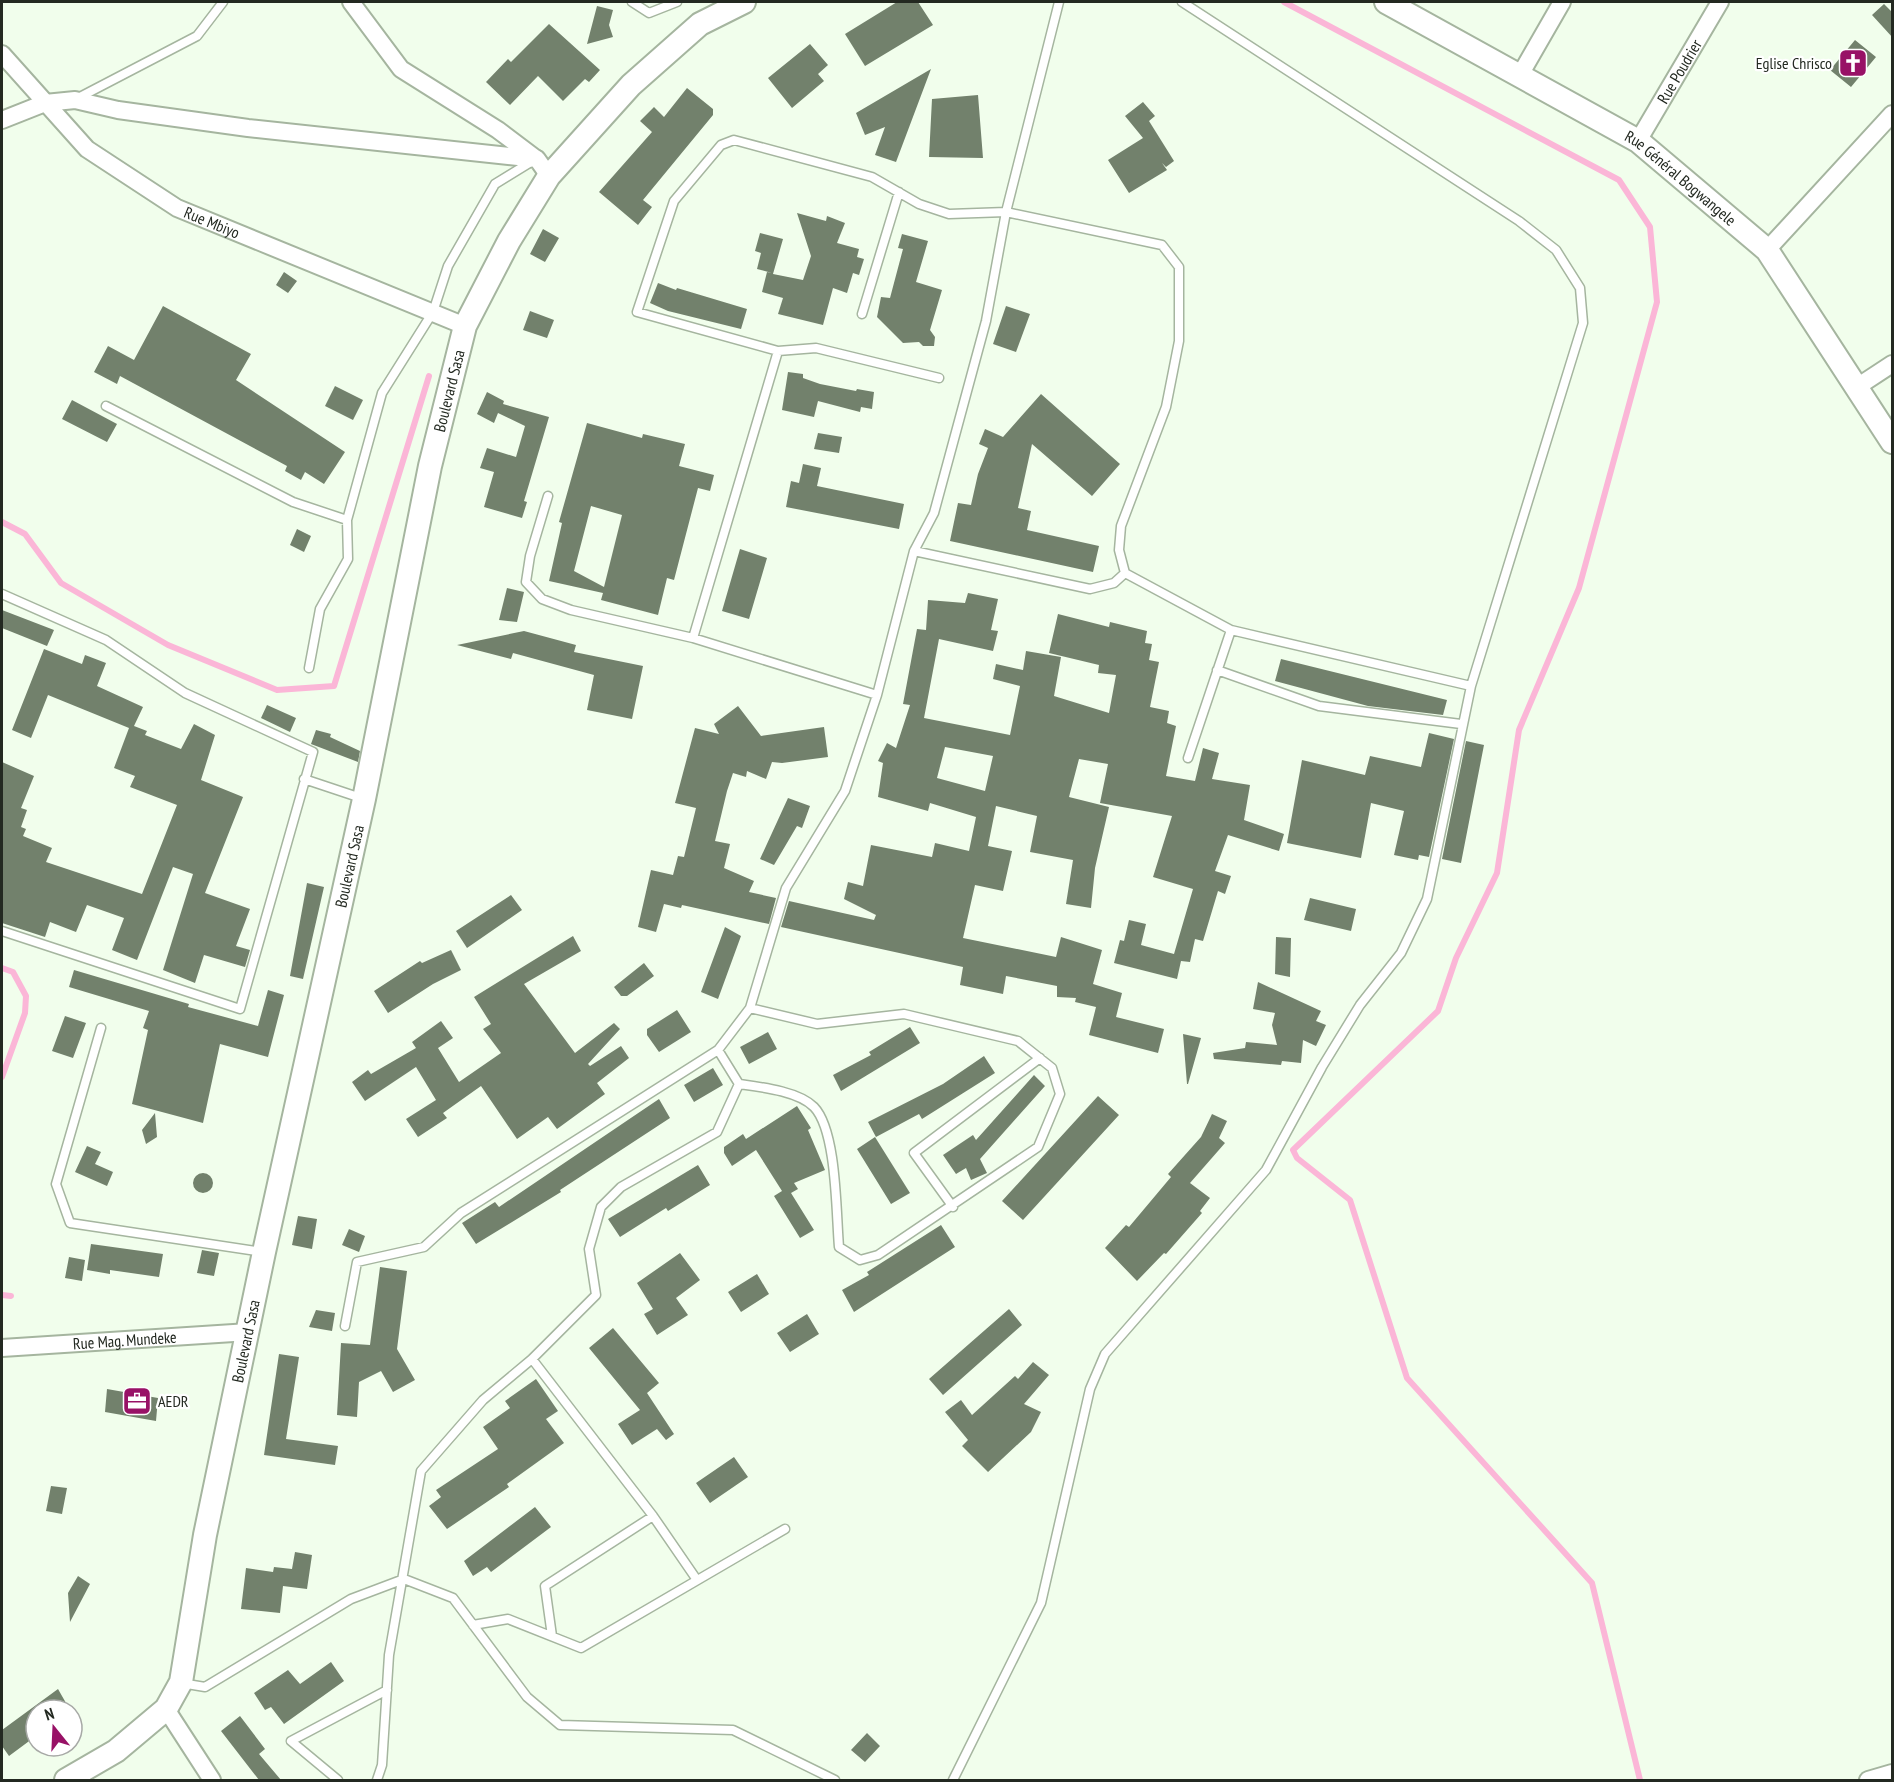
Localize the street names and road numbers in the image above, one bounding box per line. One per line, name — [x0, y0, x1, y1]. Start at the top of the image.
street label: Rue Poudrier — [1652, 35, 1706, 107]
street label: Rue Général Bogwangele — [1622, 126, 1740, 230]
street label: Rue Mbiyo — [181, 202, 243, 243]
street label: Boulevard Sasa — [429, 348, 469, 434]
street label: Boulevard Sasa — [330, 823, 368, 909]
street label: Boulevard Sasa — [227, 1298, 264, 1384]
street label: Rue Mag. Mundeke — [72, 1327, 177, 1353]

